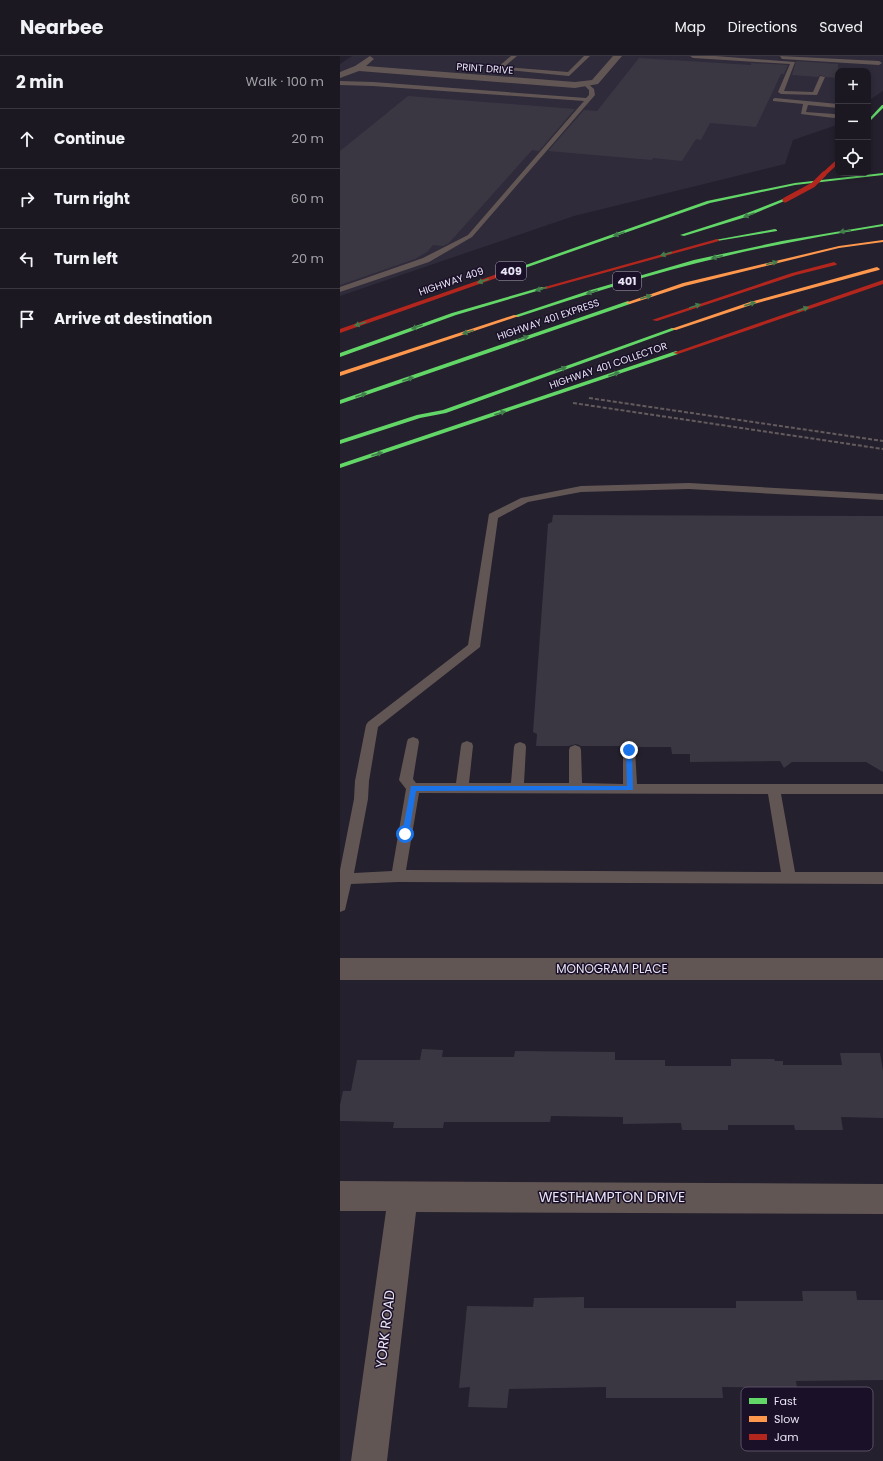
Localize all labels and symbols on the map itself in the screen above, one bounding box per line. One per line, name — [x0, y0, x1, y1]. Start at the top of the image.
street label: PRINT DRIVE — [456, 59, 514, 78]
one-way arrow — [742, 212, 754, 218]
one-way arrow — [838, 229, 851, 235]
one-way arrow — [613, 231, 625, 237]
one-way arrow — [660, 251, 672, 257]
one-way arrow — [711, 255, 723, 261]
one-way arrow — [765, 260, 778, 266]
road number: 409 — [496, 262, 526, 280]
street label: HIGHWAY 409 — [417, 263, 486, 300]
road number: 401 — [613, 272, 641, 290]
one-way arrow — [477, 278, 489, 284]
one-way arrow — [535, 286, 547, 292]
one-way arrow — [586, 289, 598, 295]
one-way arrow — [640, 294, 652, 300]
street label: HIGHWAY 401 EXPRESS — [495, 295, 602, 344]
one-way arrow — [744, 301, 756, 307]
one-way arrow — [689, 303, 701, 309]
one-way arrow — [798, 306, 810, 312]
one-way arrow — [354, 321, 366, 327]
one-way arrow — [411, 325, 423, 331]
one-way arrow — [462, 329, 474, 335]
one-way arrow — [517, 335, 529, 341]
street label: HIGHWAY 401 COLLECTOR — [547, 338, 669, 393]
one-way arrow — [555, 366, 567, 372]
one-way arrow — [609, 371, 621, 377]
one-way arrow — [402, 376, 414, 382]
one-way arrow — [355, 392, 367, 398]
one-way arrow — [495, 410, 507, 416]
one-way arrow — [371, 451, 383, 457]
route end — [620, 741, 638, 759]
route start — [396, 825, 414, 843]
street label: MONOGRAM PLACE — [556, 960, 668, 977]
street label: WESTHAMPTON DRIVE — [539, 1187, 685, 1207]
street label: YORK ROAD — [370, 1289, 400, 1369]
legend — [741, 1387, 873, 1451]
text: Fast — [774, 1393, 797, 1409]
text: Slow — [774, 1411, 799, 1427]
text: Jam — [774, 1429, 799, 1445]

